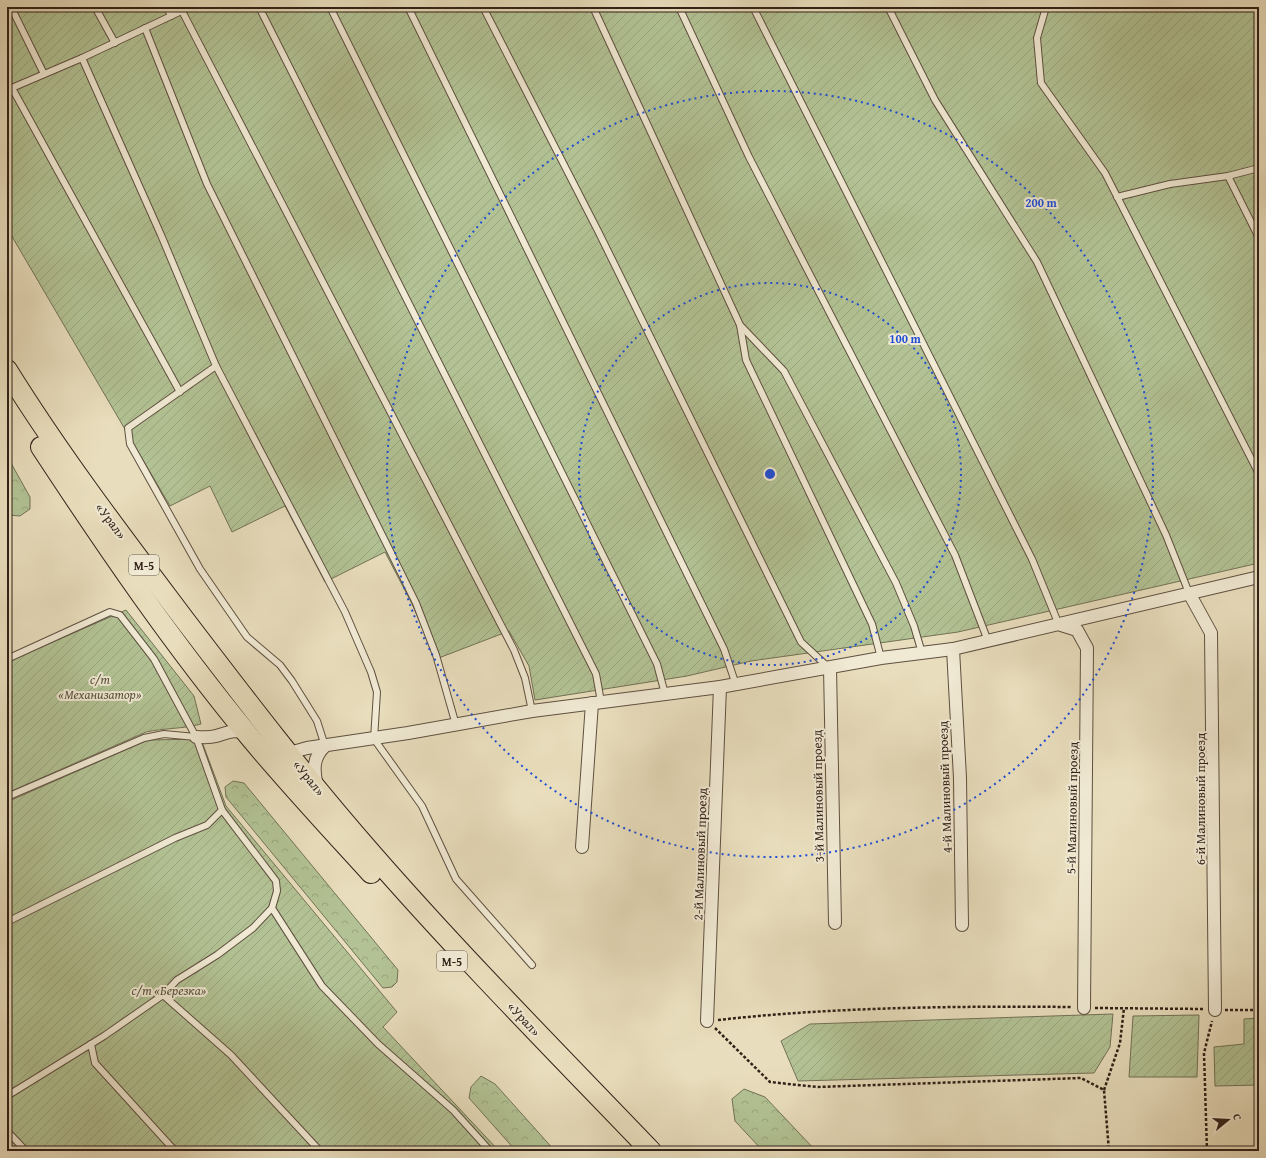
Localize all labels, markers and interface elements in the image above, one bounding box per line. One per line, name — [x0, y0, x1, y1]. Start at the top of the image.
text: 200 m — [1025, 194, 1058, 211]
text: 100 m — [889, 330, 922, 347]
centre of rings — [763, 467, 777, 481]
street label: «Урал» — [91, 499, 131, 543]
road number: М-5 — [129, 555, 159, 575]
park label: с/т «Механизатор» — [58, 670, 142, 704]
street label: 4-й Малиновый проезд — [933, 720, 957, 854]
street label: 3-й Малиновый проезд — [807, 730, 829, 862]
street label: 6-й Малиновый проезд — [1191, 733, 1210, 865]
street label: 5-й Малиновый проезд — [1061, 742, 1083, 874]
street label: «Урал» — [289, 756, 329, 800]
street label: 2-й Малиновый проезд — [688, 787, 712, 921]
road number: М-5 — [437, 951, 467, 971]
park label: с/т «Березка» — [132, 981, 207, 1000]
street label: «Урал» — [503, 997, 545, 1041]
north arrow — [1208, 1100, 1248, 1140]
text: С — [1229, 1111, 1246, 1122]

